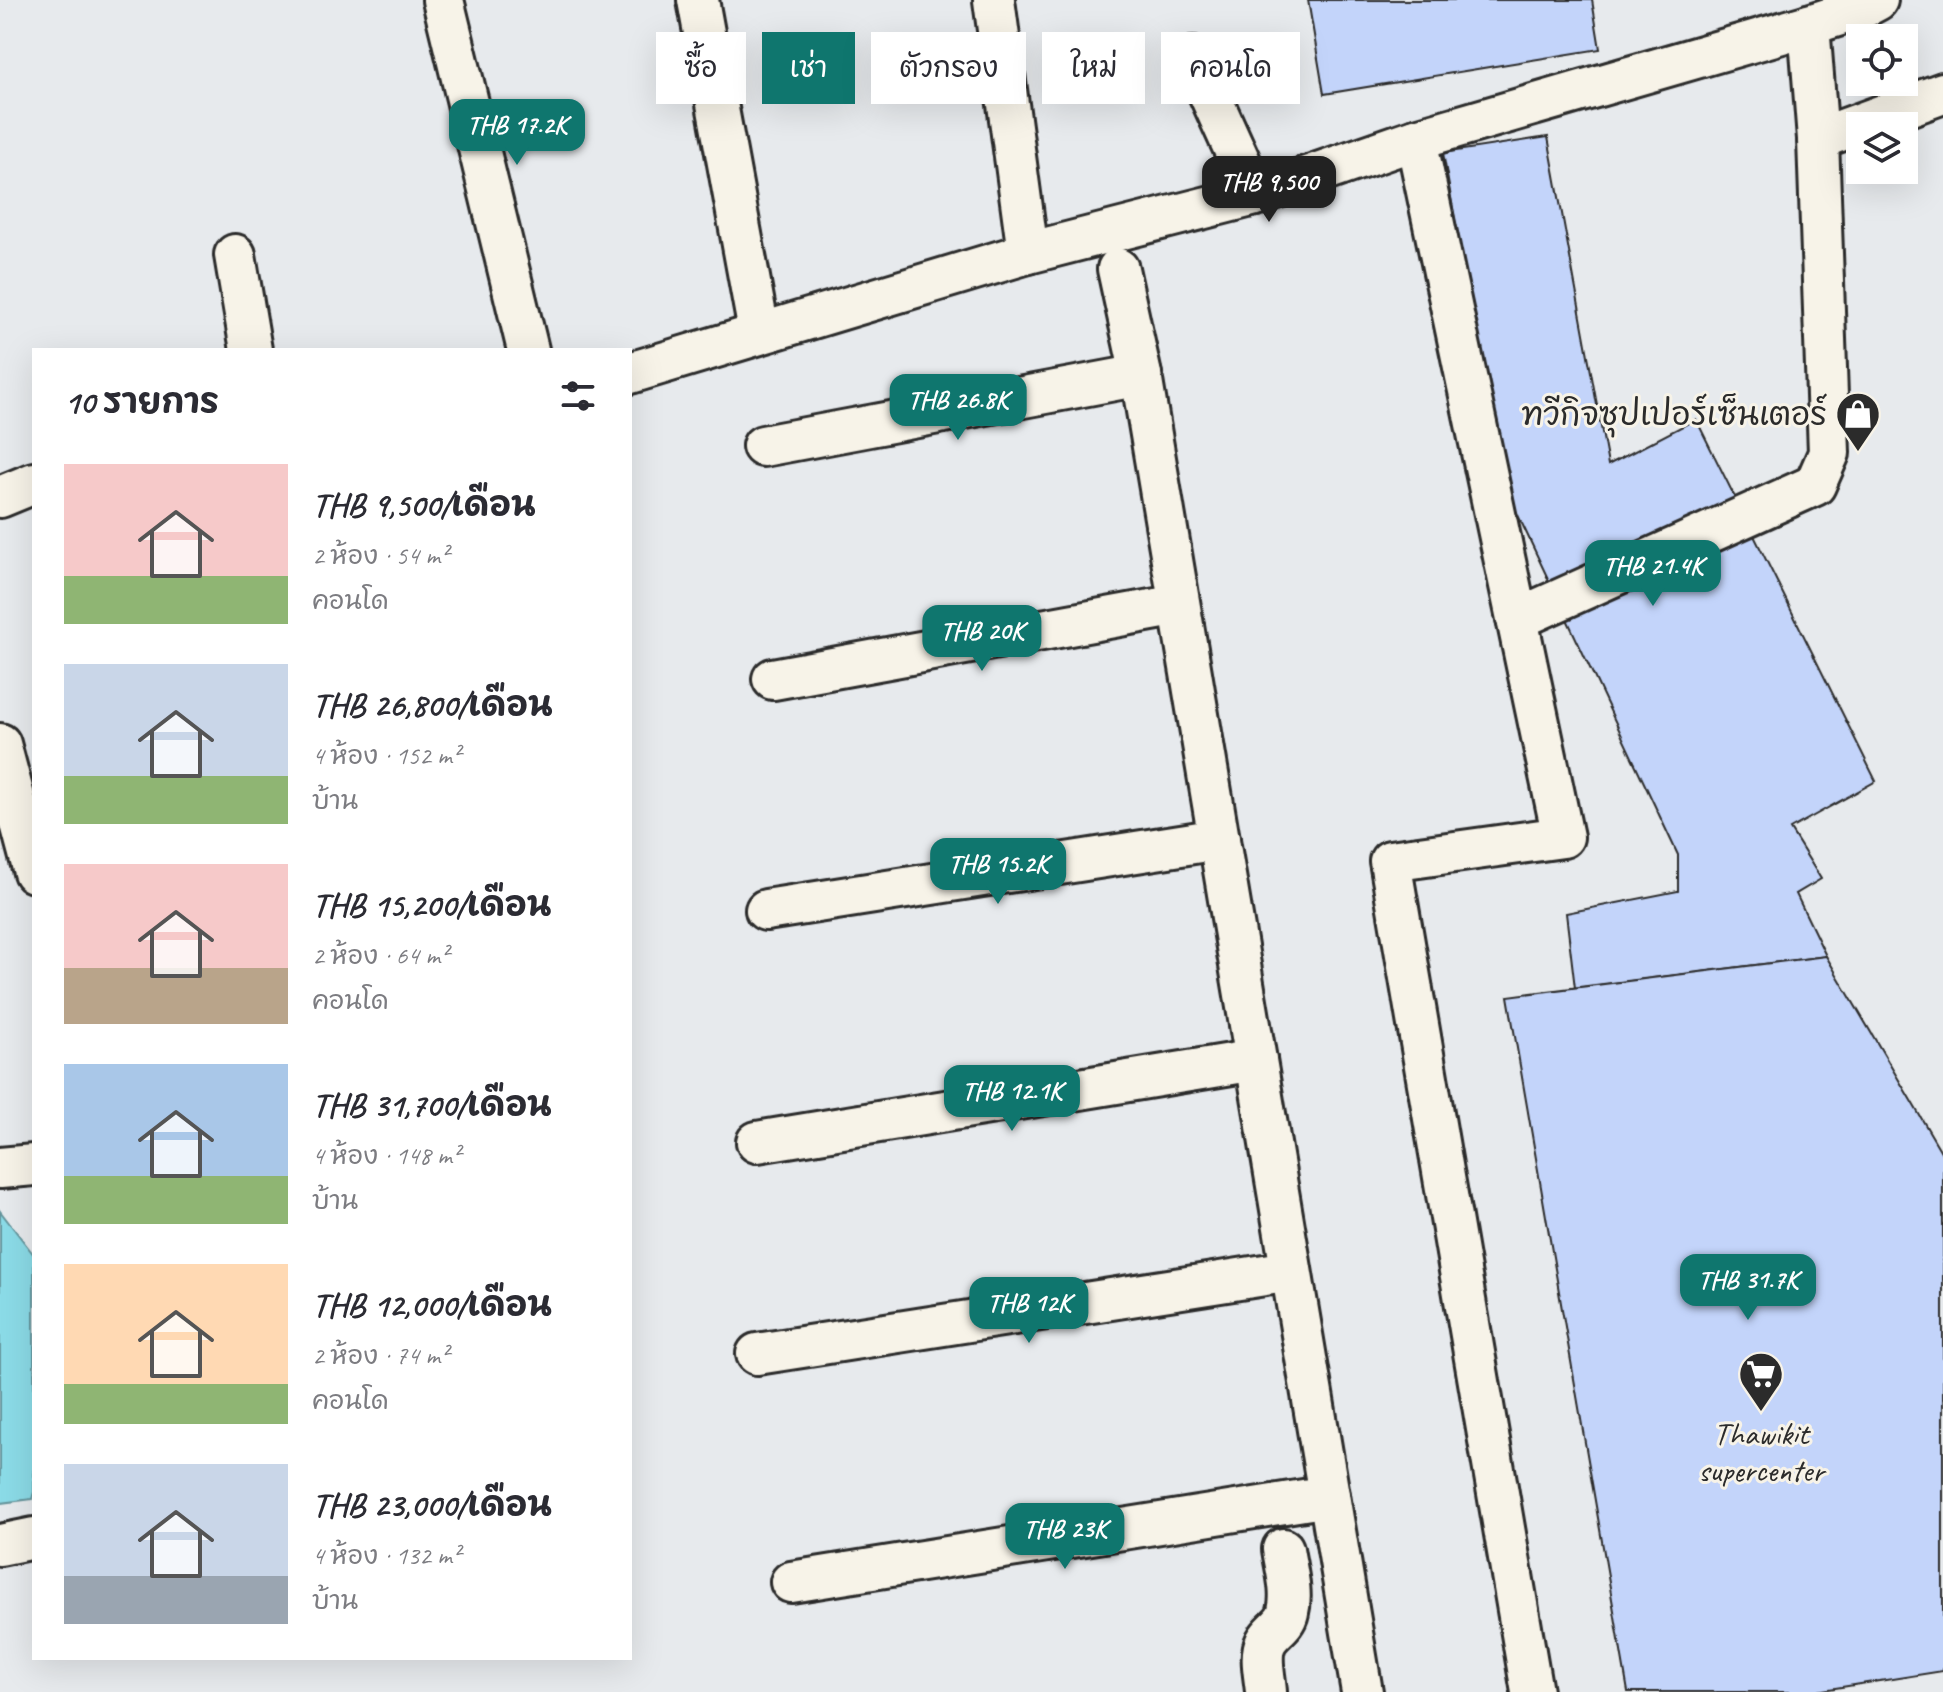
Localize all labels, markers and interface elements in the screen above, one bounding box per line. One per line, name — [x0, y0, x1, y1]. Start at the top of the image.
map controls — [1846, 24, 1918, 184]
button: locate — [1846, 24, 1918, 96]
chip: ซื้อ — [656, 32, 746, 104]
chip: เช่า — [762, 32, 855, 104]
chip: ตัวกรอง — [871, 32, 1026, 104]
chip: ใหม่ — [1042, 32, 1145, 104]
chip: คอนโด — [1161, 32, 1300, 104]
pin: THB 17.2K — [425, 99, 609, 167]
text: THB 17.2K — [467, 108, 567, 141]
button: layers — [1846, 112, 1918, 184]
pin: THB 9,500 — [1177, 156, 1361, 224]
text: THB 9,500 — [1220, 165, 1318, 198]
icon: filters — [556, 374, 600, 418]
pin: THB 26.8K — [866, 374, 1050, 442]
text: 10 รายการ — [64, 380, 219, 423]
text: THB 26.8K — [908, 383, 1008, 416]
shop icon: ทวีกิจซุปเปอร์เซ็นเตอร์ — [1834, 390, 1882, 453]
place label: ทวีกิจซุปเปอร์เซ็นเตอร์ — [1521, 393, 1827, 438]
text: THB 9,500/เดือน — [312, 483, 536, 526]
icon: home — [128, 496, 224, 592]
text: 2 ห้อง · 54 m² — [312, 539, 448, 572]
pin: THB 21.4K — [1561, 540, 1745, 608]
text: THB 21.4K — [1603, 549, 1703, 582]
text: คอนโด — [312, 584, 389, 617]
pin: THB 20K — [908, 605, 1056, 673]
text: THB 20K — [940, 614, 1024, 647]
text: THB 26,800/เดือน — [312, 683, 553, 726]
icon: home — [128, 696, 224, 792]
text: 4 ห้อง · 152 m² — [312, 739, 460, 772]
text: บ้าน — [312, 784, 358, 817]
pin: THB 15.2K — [906, 838, 1090, 906]
text: THB 15.2K — [948, 847, 1048, 880]
text: THB 15,200/เดือน — [312, 883, 551, 926]
icon: home — [128, 896, 224, 992]
text: 2 ห้อง · 64 m² — [312, 939, 448, 972]
text: คอนโด — [312, 984, 389, 1017]
pin: THB 12.1K — [920, 1065, 1104, 1133]
text: THB 12.1K — [962, 1074, 1062, 1107]
text: THB 31,700/เดือน — [312, 1083, 552, 1126]
icon: home — [128, 1096, 224, 1192]
text: 4 ห้อง · 148 m² — [312, 1139, 460, 1172]
text: บ้าน — [312, 1184, 358, 1217]
pin: THB 31.7K — [1656, 1254, 1840, 1322]
text: THB 31.7K — [1698, 1263, 1798, 1296]
pin: THB 12K — [955, 1277, 1103, 1345]
text: THB 12,000/เดือน — [312, 1283, 552, 1326]
text: THB 12K — [987, 1286, 1071, 1319]
icon: home — [128, 1296, 224, 1392]
text: 2 ห้อง · 74 m² — [312, 1339, 448, 1372]
supermarket icon: Thawikit supercenter — [1737, 1350, 1785, 1413]
text: คอนโด — [312, 1384, 389, 1417]
place label: Thawikit supercenter — [1698, 1413, 1827, 1491]
text: THB 23,000/เดือน — [312, 1483, 552, 1526]
icon: home — [128, 1496, 224, 1592]
pin: THB 23K — [991, 1503, 1139, 1571]
text: THB 23K — [1023, 1512, 1107, 1545]
text: 4 ห้อง · 132 m² — [312, 1539, 460, 1572]
text: บ้าน — [312, 1584, 358, 1617]

